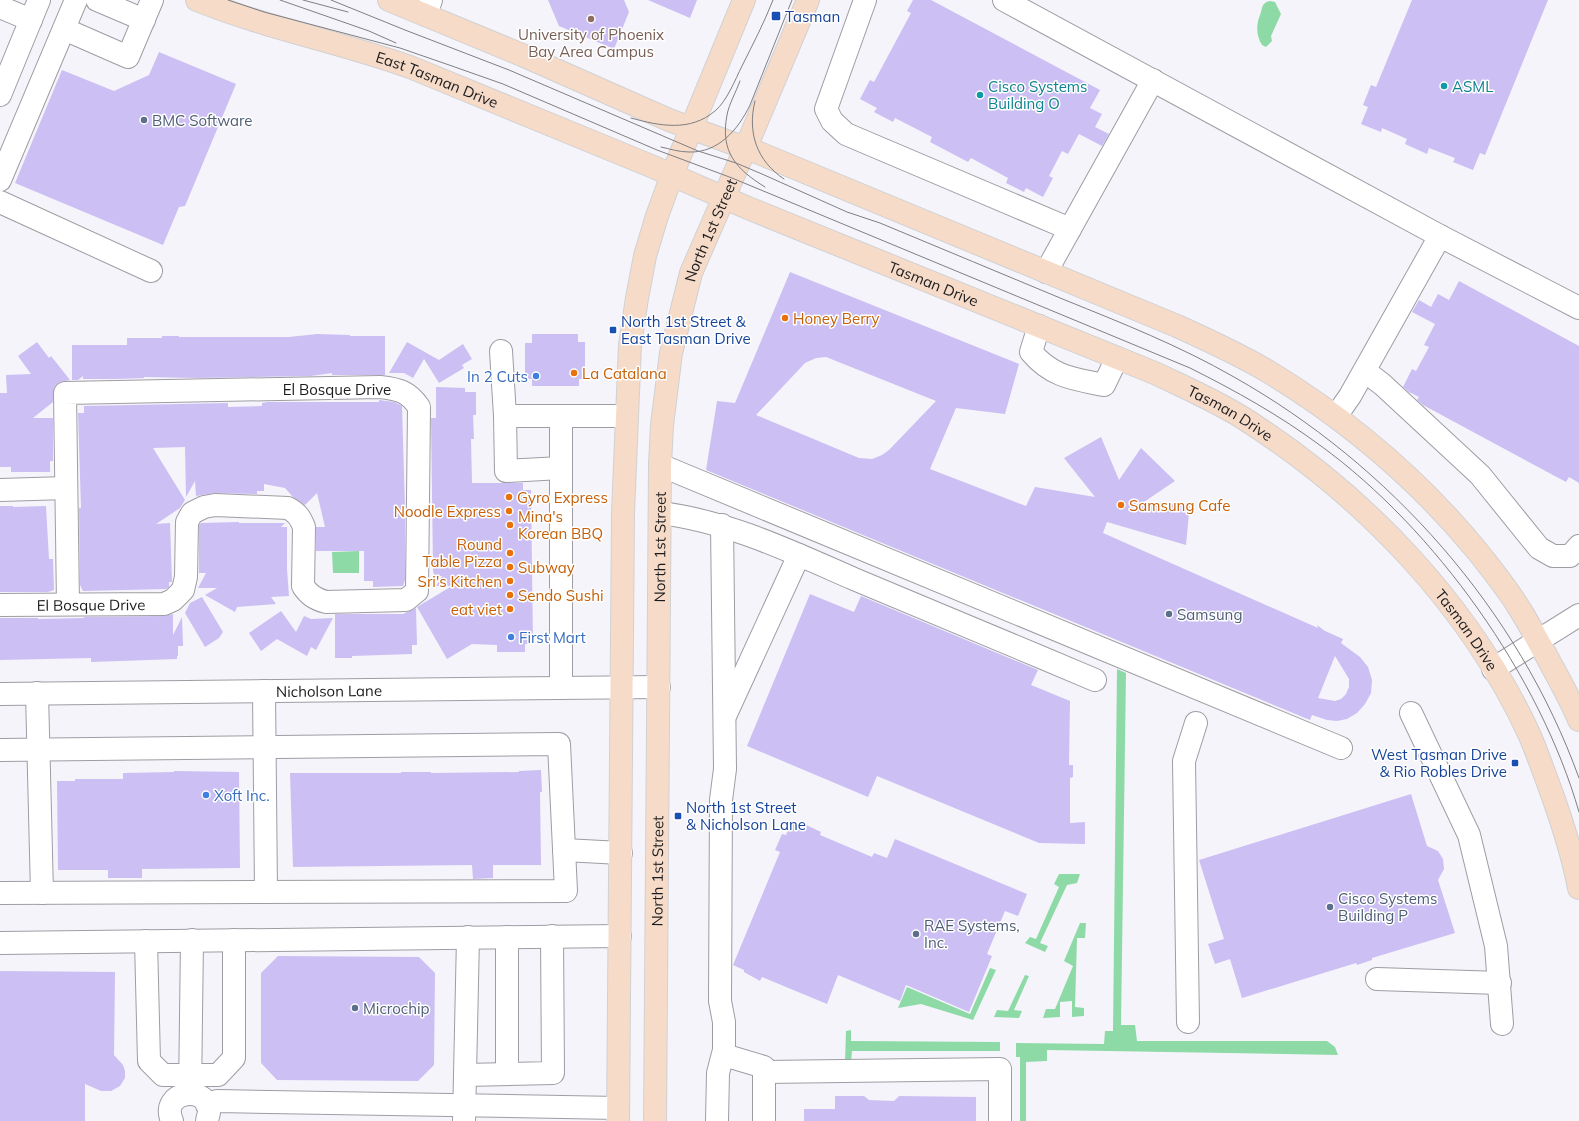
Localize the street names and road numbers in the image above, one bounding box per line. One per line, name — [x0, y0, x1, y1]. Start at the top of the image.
street label: East Tasman Drive — [374, 47, 501, 112]
street label: North 1st Street — [680, 175, 741, 284]
street label: Tasman Drive — [886, 257, 982, 310]
street label: El Bosque Drive — [283, 380, 391, 399]
street label: Tasman Drive — [1185, 381, 1277, 445]
street label: North 1st Street — [649, 492, 669, 602]
street label: Tasman Drive — [1432, 585, 1502, 674]
street label: El Bosque Drive — [37, 595, 145, 614]
street label: Nicholson Lane — [276, 680, 382, 701]
street label: North 1st Street — [647, 816, 667, 926]

